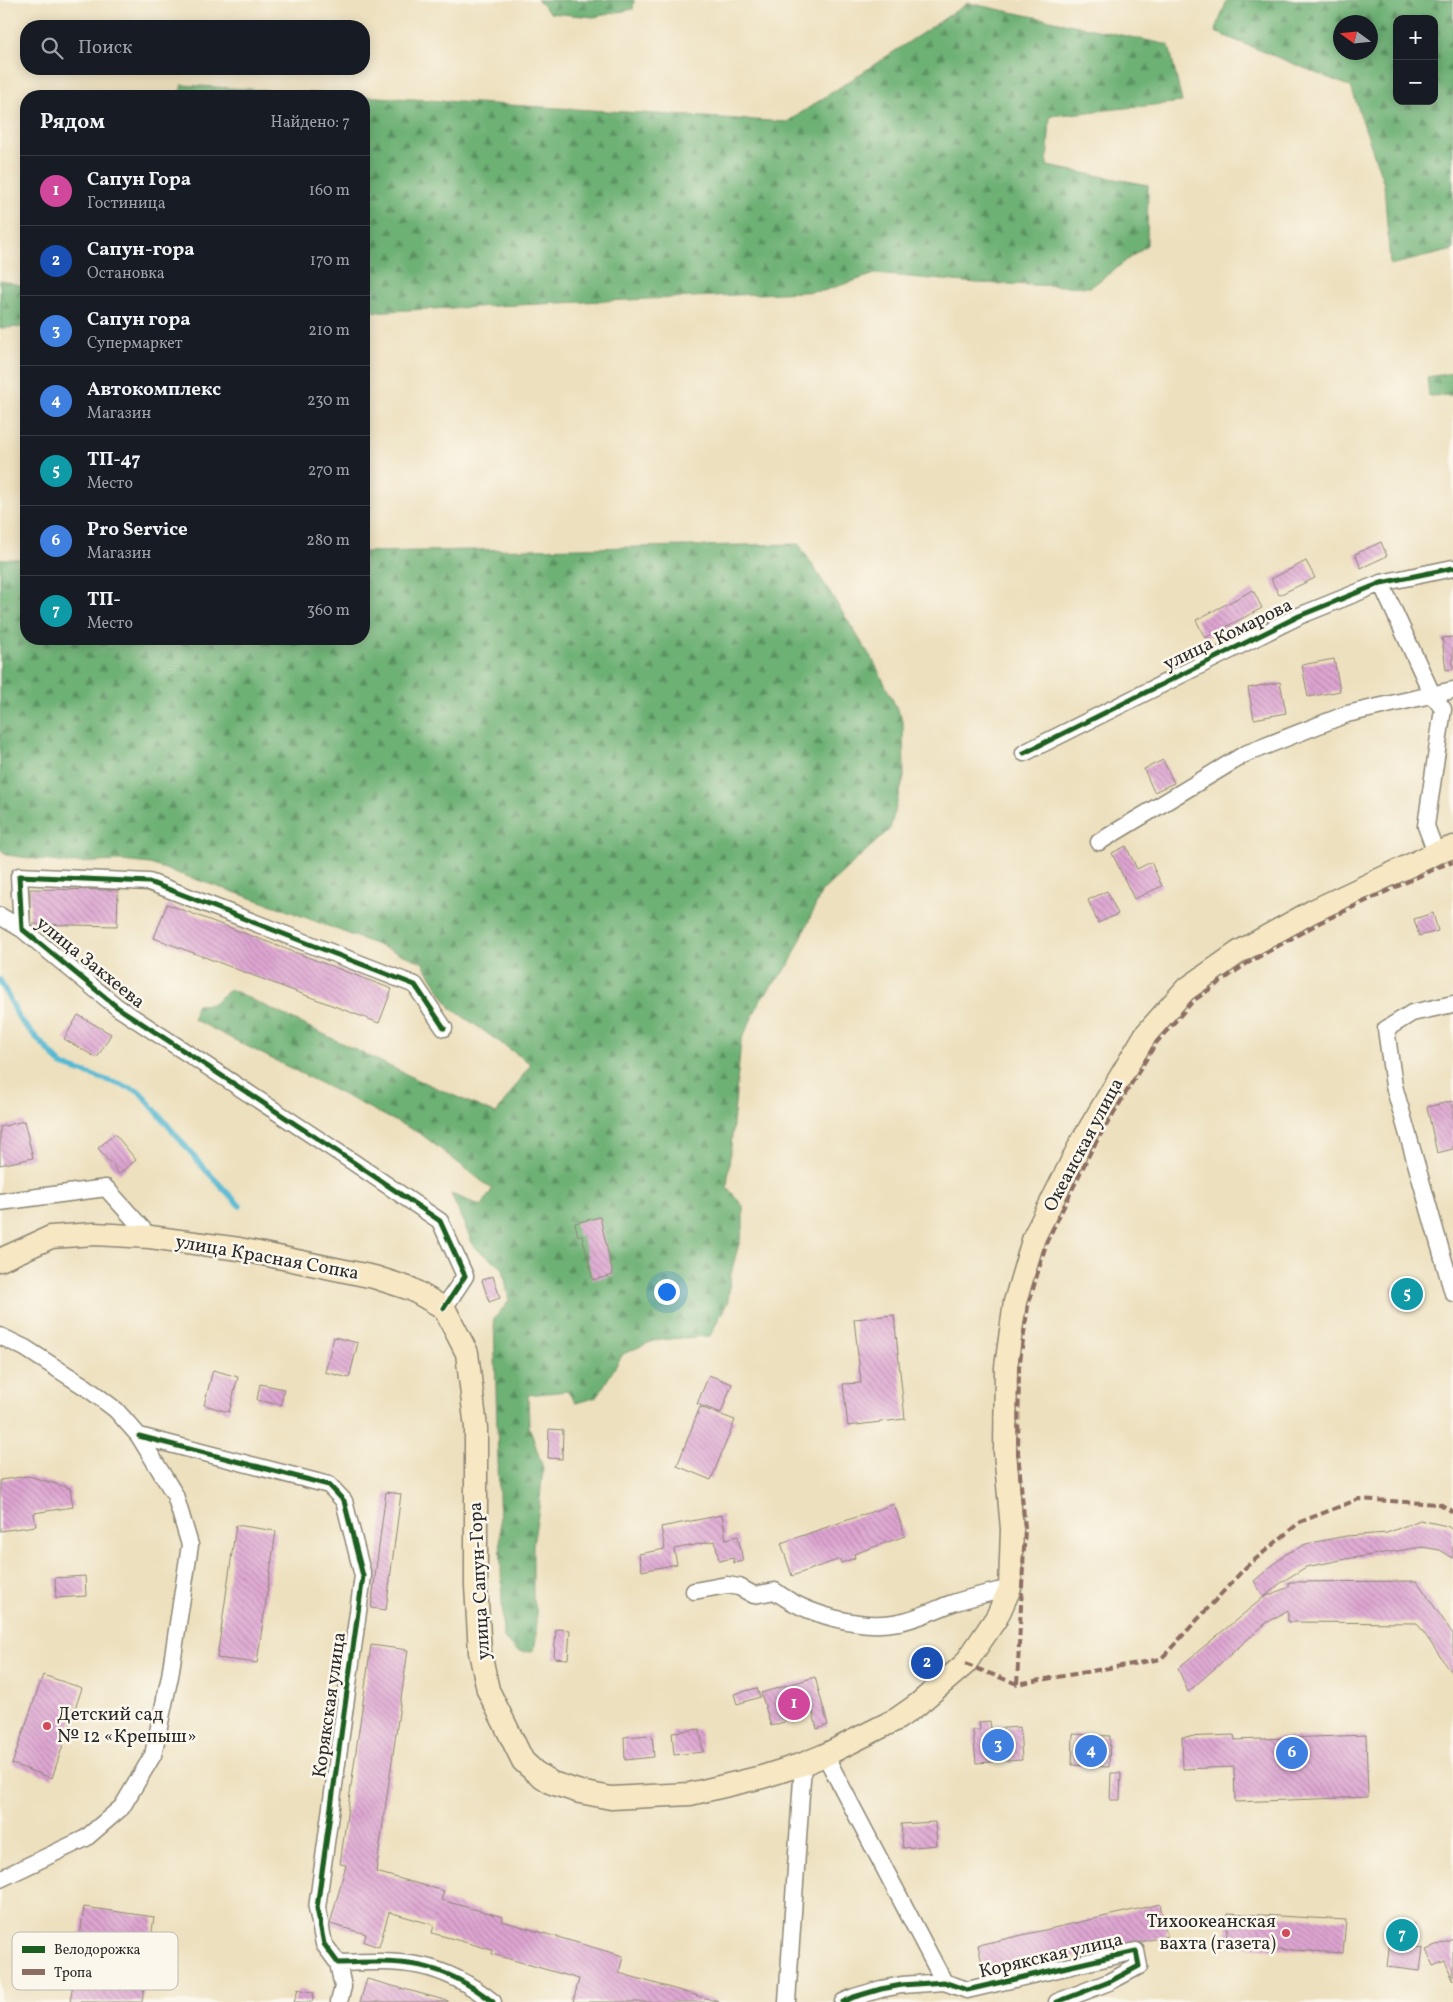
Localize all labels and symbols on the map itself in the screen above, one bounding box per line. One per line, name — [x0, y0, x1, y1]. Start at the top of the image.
north arrow — [1333, 15, 1378, 60]
street label: улица Комарова — [1159, 592, 1297, 678]
street label: улица Закхеева — [30, 911, 150, 1015]
street label: Океанская улица — [1038, 1074, 1130, 1216]
street label: улица Красная Сопка — [173, 1229, 361, 1287]
pin: 5 — [1391, 1275, 1423, 1313]
your location — [654, 1279, 680, 1305]
street label: улица Сапун-Гора — [463, 1501, 497, 1661]
street label: Корякская улица — [307, 1630, 353, 1780]
pin: 2 — [911, 1644, 943, 1682]
pin: 1 — [778, 1685, 810, 1723]
place label: Детский сад № 12 «Крепыш» — [57, 1702, 197, 1750]
marker: Детский сад № 12 «Крепыш» — [41, 1720, 53, 1732]
pin: 3 — [982, 1726, 1014, 1764]
pin: 4 — [1075, 1732, 1107, 1770]
pin: 6 — [1276, 1734, 1308, 1772]
place label: Тихоокеанская вахта (газета) — [1146, 1909, 1276, 1957]
pin: 7 — [1386, 1916, 1418, 1954]
street label: Корякская улица — [977, 1927, 1125, 1985]
marker: Тихоокеанская вахта (газета) — [1280, 1927, 1292, 1939]
legend — [12, 1932, 178, 1990]
text: Велодорожка — [54, 1941, 141, 1960]
text: Тропа — [54, 1964, 92, 1983]

